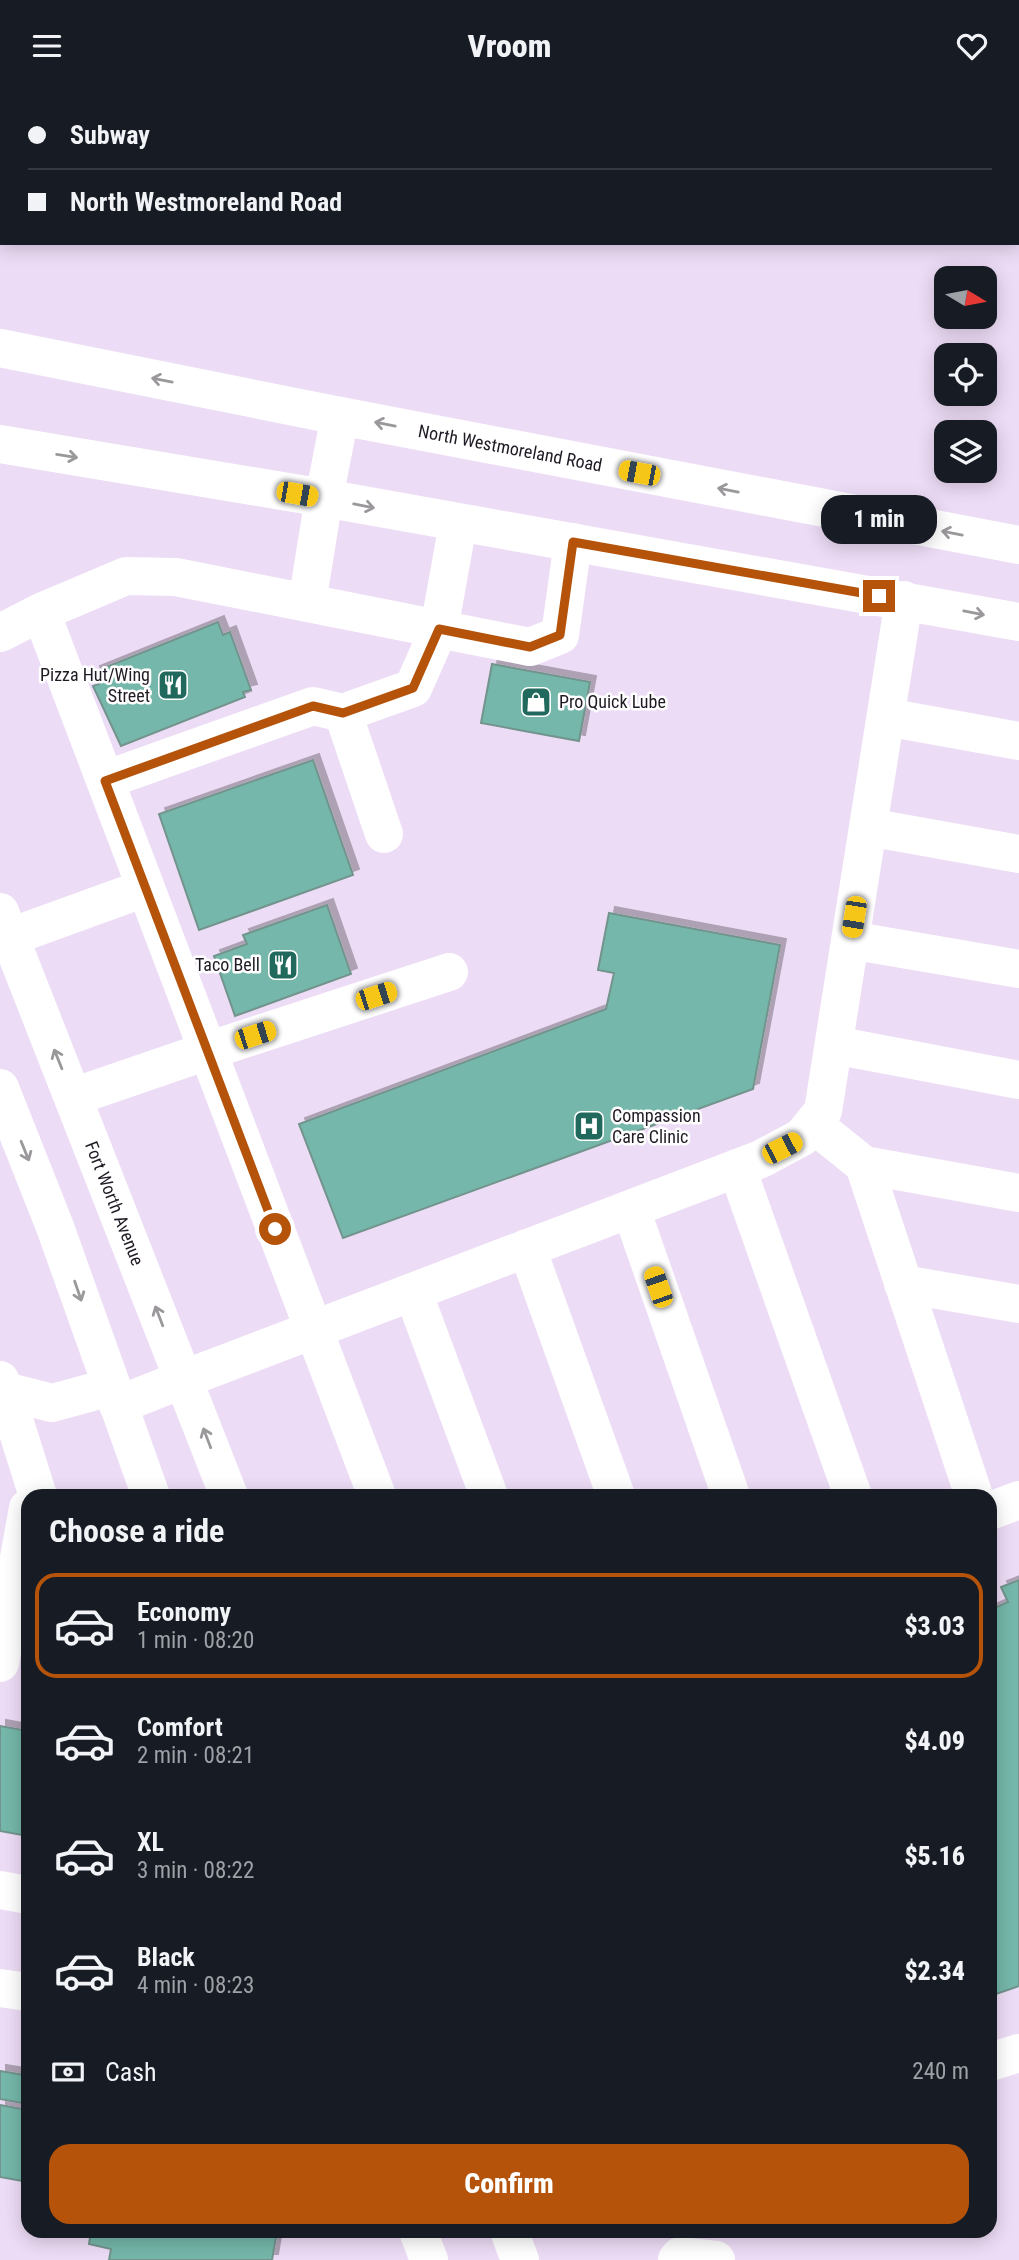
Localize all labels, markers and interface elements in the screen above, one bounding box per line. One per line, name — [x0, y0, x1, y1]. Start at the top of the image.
icon: menu — [28, 27, 66, 65]
text: Vroom — [468, 27, 551, 65]
icon: heart — [953, 27, 991, 65]
text: Subway — [70, 120, 150, 150]
text: North Westmoreland Road — [70, 187, 342, 217]
north arrow — [934, 266, 998, 329]
map controls — [934, 266, 997, 483]
button: locate — [934, 343, 997, 406]
one-way arrow — [151, 373, 174, 387]
one-way arrow — [374, 417, 397, 431]
street label: North Westmoreland Road — [417, 420, 604, 476]
button: layers — [934, 420, 997, 483]
one-way arrow — [55, 450, 78, 463]
car — [617, 459, 662, 487]
car — [275, 480, 320, 508]
one-way arrow — [718, 483, 740, 496]
callout: 1 min — [821, 495, 937, 543]
one-way arrow — [352, 500, 375, 513]
text: 1 min — [853, 506, 905, 533]
one-way arrow — [941, 525, 964, 539]
route end — [863, 580, 895, 612]
one-way arrow — [962, 607, 985, 621]
place label: Pizza Hut/Wing Street — [40, 664, 150, 706]
restaurant icon: Pizza Hut/Wing Street — [156, 668, 190, 702]
shop icon: Pro Quick Lube — [519, 685, 553, 719]
place label: Pro Quick Lube — [559, 691, 666, 712]
car — [841, 895, 868, 939]
restaurant icon: Taco Bell — [266, 948, 300, 982]
place label: Taco Bell — [195, 954, 260, 975]
car — [353, 980, 400, 1012]
car — [232, 1019, 279, 1051]
one-way arrow — [51, 1048, 64, 1070]
place label: Compassion Care Clinic — [612, 1105, 701, 1147]
hospital icon: Compassion Care Clinic — [572, 1109, 606, 1143]
car — [759, 1129, 806, 1167]
street label: Fort Worth Avenue — [81, 1138, 148, 1268]
one-way arrow — [20, 1140, 33, 1162]
route start — [259, 1213, 291, 1245]
car — [642, 1264, 675, 1310]
one-way arrow — [73, 1280, 85, 1302]
one-way arrow — [152, 1306, 165, 1327]
one-way arrow — [199, 1427, 212, 1449]
text: Choose a ride — [49, 1512, 224, 1550]
icon: car — [53, 1594, 116, 1657]
text: Economy — [137, 1597, 231, 1627]
text: $3.03 — [904, 1611, 965, 1641]
text: 1 min · 08:20 — [137, 1627, 254, 1654]
icon: car — [53, 1709, 116, 1772]
text: Comfort — [137, 1712, 223, 1742]
text: $4.09 — [904, 1726, 965, 1756]
text: 2 min · 08:21 — [137, 1742, 254, 1769]
icon: car — [53, 1824, 116, 1887]
text: XL — [137, 1827, 164, 1857]
text: $5.16 — [904, 1841, 965, 1871]
text: 3 min · 08:22 — [137, 1857, 254, 1884]
icon: car — [53, 1939, 116, 2002]
text: Black — [137, 1942, 195, 1972]
text: $2.34 — [904, 1956, 965, 1986]
text: 4 min · 08:23 — [137, 1972, 254, 1999]
icon: cash — [49, 2053, 87, 2091]
text: Cash — [105, 2057, 157, 2087]
text: 240 m — [912, 2058, 969, 2085]
button: Confirm — [49, 2144, 969, 2224]

